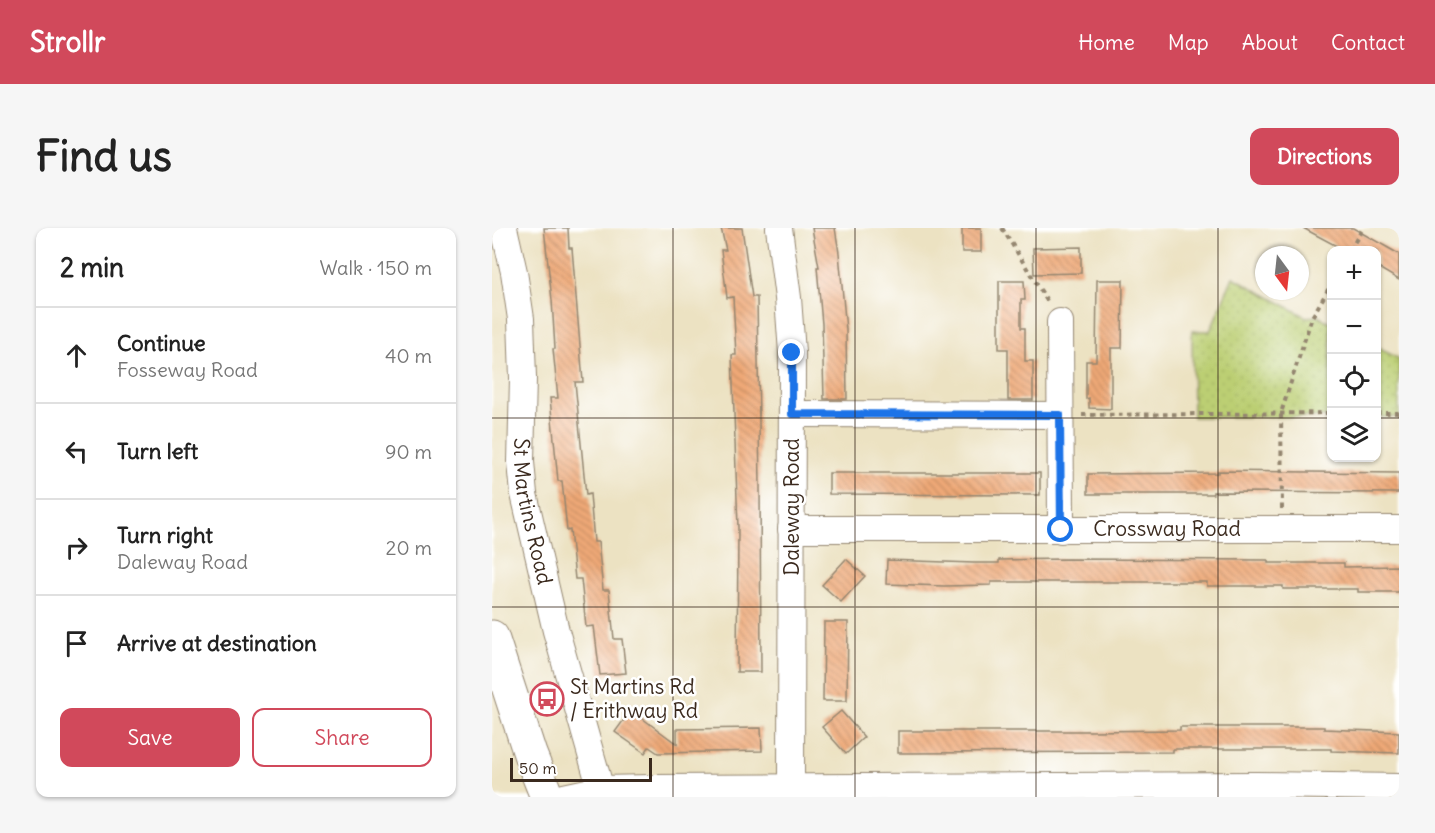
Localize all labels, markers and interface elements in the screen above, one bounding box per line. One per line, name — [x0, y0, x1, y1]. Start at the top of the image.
text: Strollr — [30, 24, 105, 60]
text: Home — [1078, 29, 1135, 56]
text: Map — [1168, 29, 1209, 56]
text: About — [1242, 29, 1298, 56]
text: Contact — [1331, 29, 1405, 56]
button: Directions — [1250, 128, 1399, 185]
text: Find us — [36, 130, 172, 182]
north arrow — [1255, 246, 1309, 300]
map controls — [1327, 246, 1381, 462]
button: + — [1327, 246, 1381, 300]
text: 2 min — [60, 251, 124, 284]
text: Walk · 150 m — [320, 255, 432, 280]
button: − — [1327, 300, 1381, 354]
text: Continue — [117, 329, 206, 357]
icon: ahead — [60, 339, 93, 372]
route end — [778, 339, 804, 365]
text: 40 m — [385, 343, 432, 368]
button: locate — [1327, 354, 1381, 408]
text: Fosseway Road — [117, 357, 258, 382]
button: layers — [1327, 408, 1381, 462]
icon: left — [60, 435, 93, 468]
text: Turn left — [117, 437, 198, 465]
street label: St Martins Road — [508, 438, 559, 587]
street label: Daleway Road — [778, 438, 805, 576]
text: 90 m — [385, 439, 432, 464]
street label: Crossway Road — [1093, 515, 1241, 542]
route start — [1047, 516, 1073, 542]
text: Turn right — [117, 521, 213, 549]
icon: right — [60, 531, 93, 564]
text: 20 m — [386, 535, 432, 560]
text: Daleway Road — [117, 549, 248, 574]
icon: arrive — [60, 627, 93, 660]
text: Arrive at destination — [117, 629, 317, 657]
place label: St Martins Rd / Erithway Rd — [570, 673, 698, 724]
bus stop icon: St Martins Rd / Erithway Rd — [529, 681, 565, 717]
button: Save — [60, 708, 240, 767]
button: Share — [252, 708, 432, 767]
scale bar — [510, 755, 652, 782]
text: 50 m — [519, 758, 557, 778]

